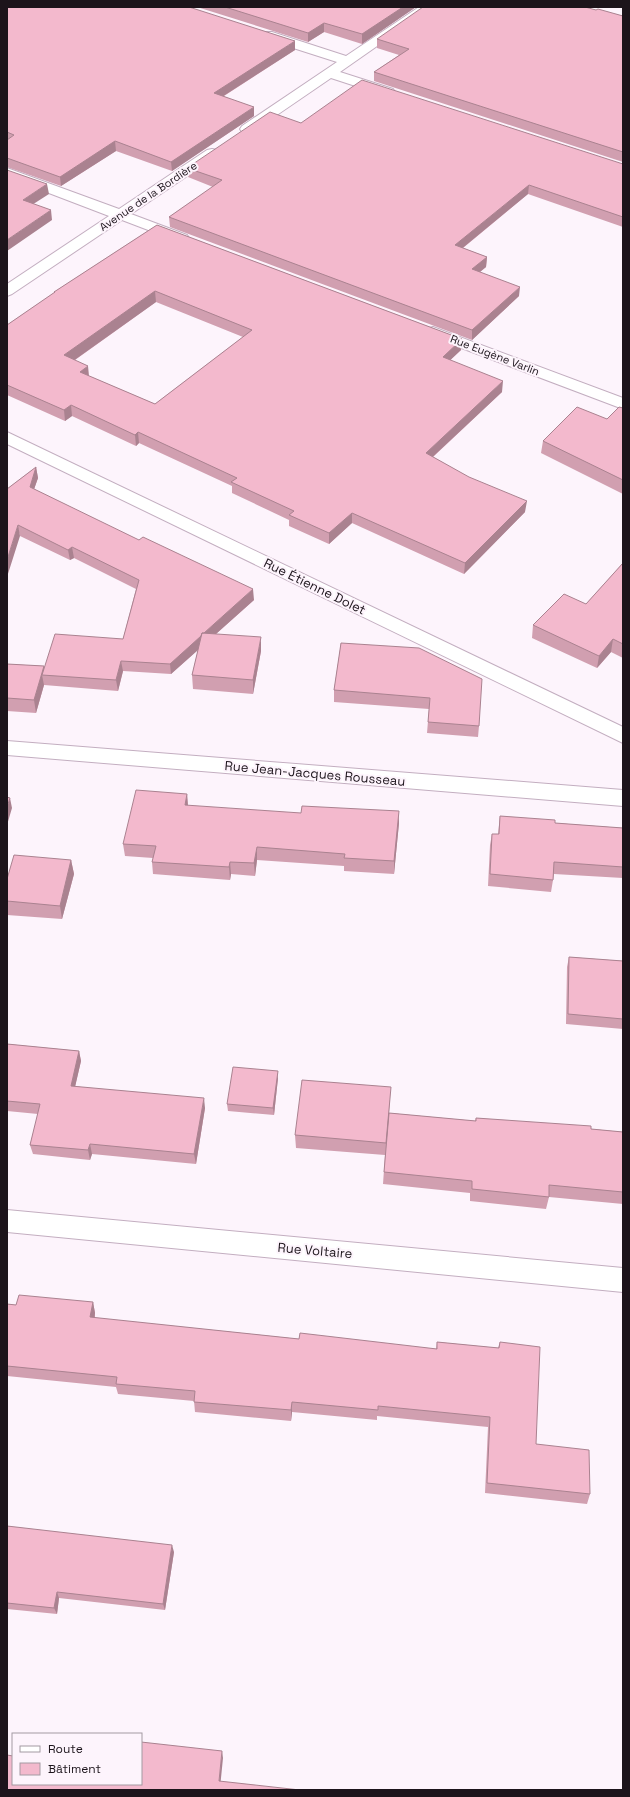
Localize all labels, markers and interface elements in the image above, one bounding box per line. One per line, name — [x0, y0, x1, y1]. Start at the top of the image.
street label: Avenue de la Bordière — [97, 158, 199, 234]
street label: Rue Eugène Varlin — [448, 332, 542, 378]
street label: Rue Étienne Dolet — [261, 554, 369, 619]
street label: Rue Jean-Jacques Rousseau — [224, 757, 406, 790]
street label: Rue Voltaire — [277, 1239, 353, 1262]
legend — [12, 1733, 142, 1785]
text: Route — [48, 1741, 83, 1757]
text: Bâtiment — [48, 1761, 101, 1777]

